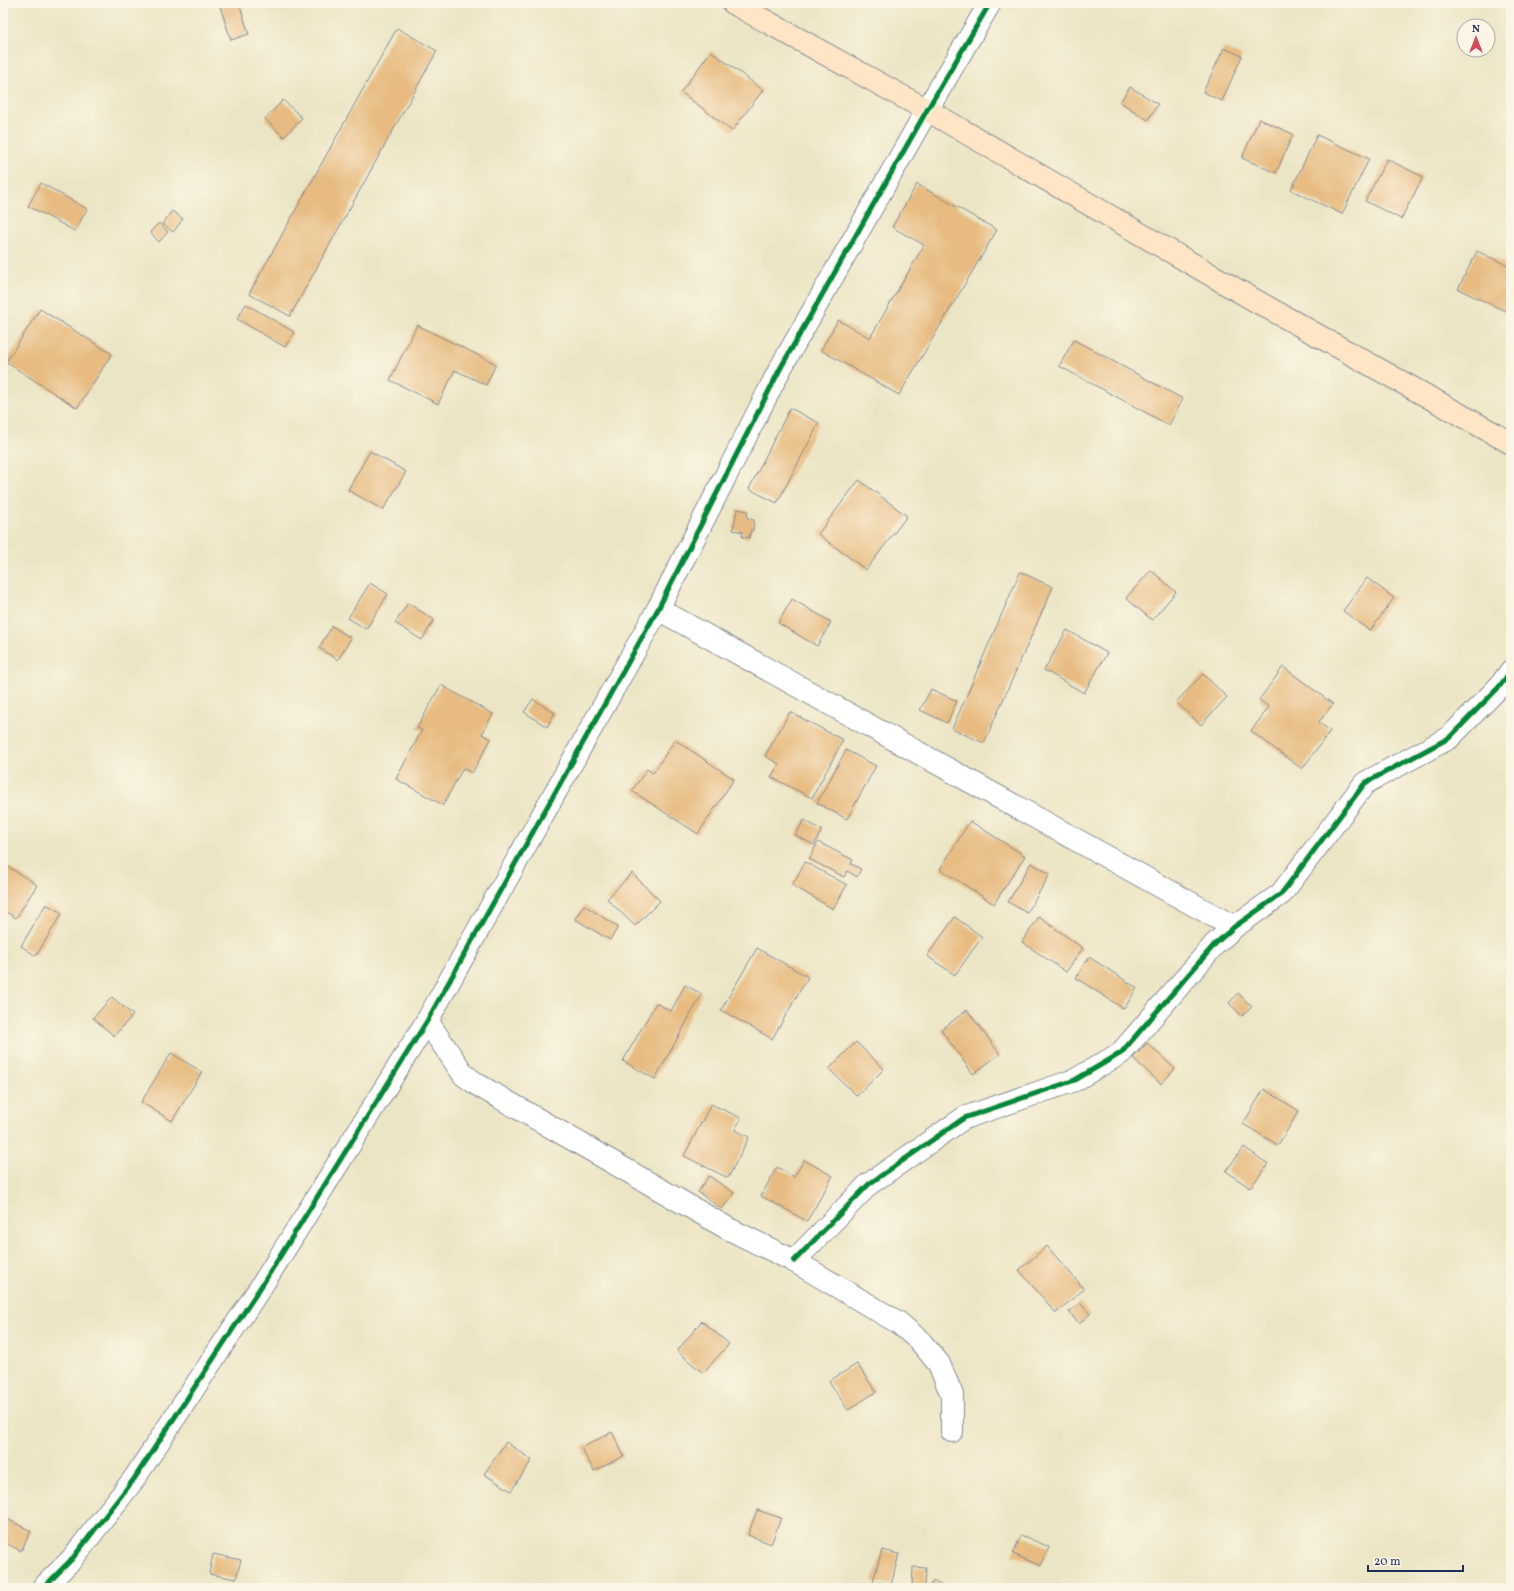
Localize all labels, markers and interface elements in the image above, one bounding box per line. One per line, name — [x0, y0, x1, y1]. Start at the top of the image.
north arrow — [1456, 18, 1496, 58]
text: N — [1472, 22, 1480, 37]
scale bar — [1368, 1547, 1463, 1573]
text: 20 m — [1374, 1554, 1401, 1570]

